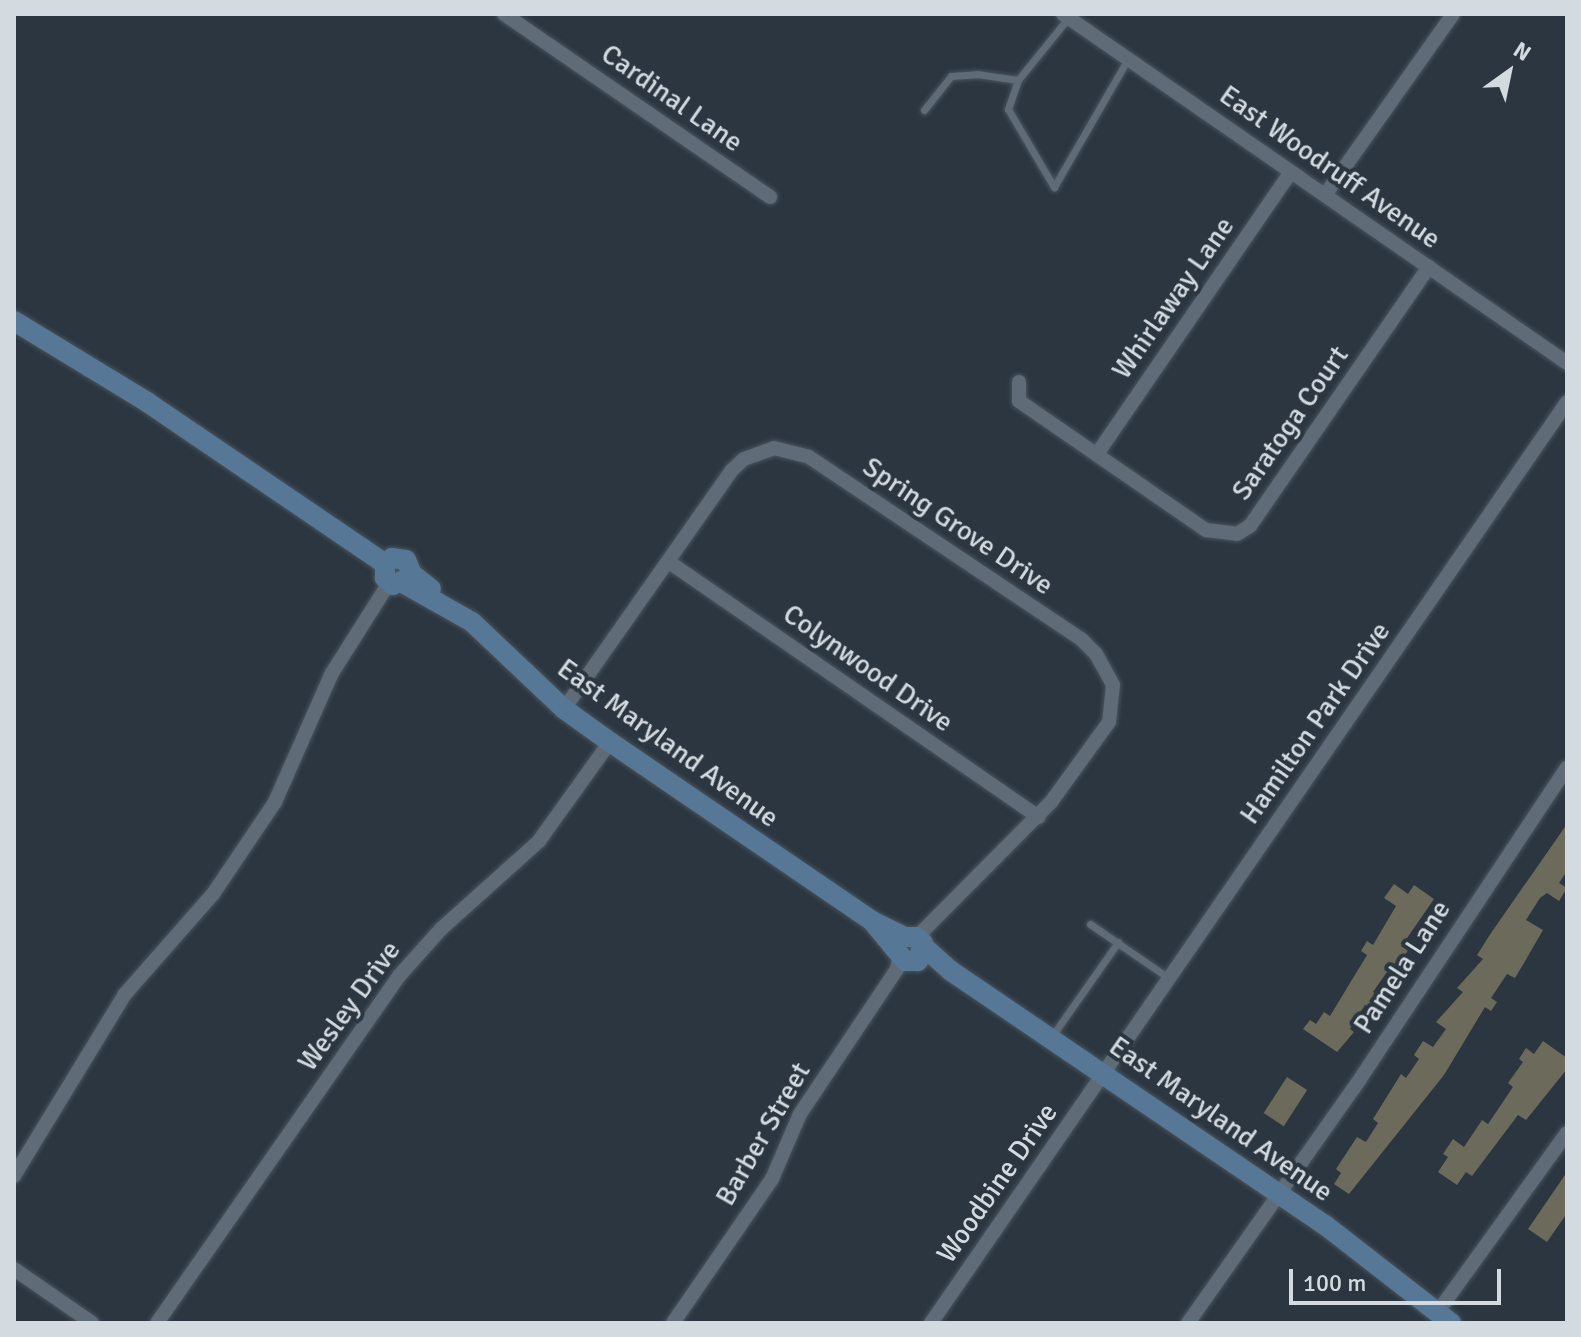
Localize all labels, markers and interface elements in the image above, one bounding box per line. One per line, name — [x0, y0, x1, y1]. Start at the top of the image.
north arrow — [1469, 32, 1549, 112]
text: N — [1509, 36, 1536, 67]
street label: Cardinal Lane — [595, 37, 749, 159]
street label: East Woodruff Avenue — [1213, 78, 1447, 256]
street label: Whirlaway Lane — [1105, 211, 1241, 385]
street label: Saratoga Court — [1225, 340, 1355, 506]
street label: Spring Grove Drive — [856, 450, 1060, 602]
street label: Colynwood Drive — [777, 597, 959, 739]
street label: Hamilton Park Drive — [1233, 616, 1397, 830]
street label: East Maryland Avenue — [551, 651, 785, 835]
street label: Pamela Lane — [1346, 894, 1458, 1040]
street label: Wesley Drive — [291, 934, 407, 1078]
street label: East Maryland Avenue — [1103, 1029, 1339, 1209]
street label: Barber Street — [709, 1056, 817, 1212]
street label: Woodbine Drive — [930, 1097, 1064, 1269]
scale bar — [1293, 1253, 1505, 1303]
text: 100 m — [1303, 1268, 1366, 1298]

